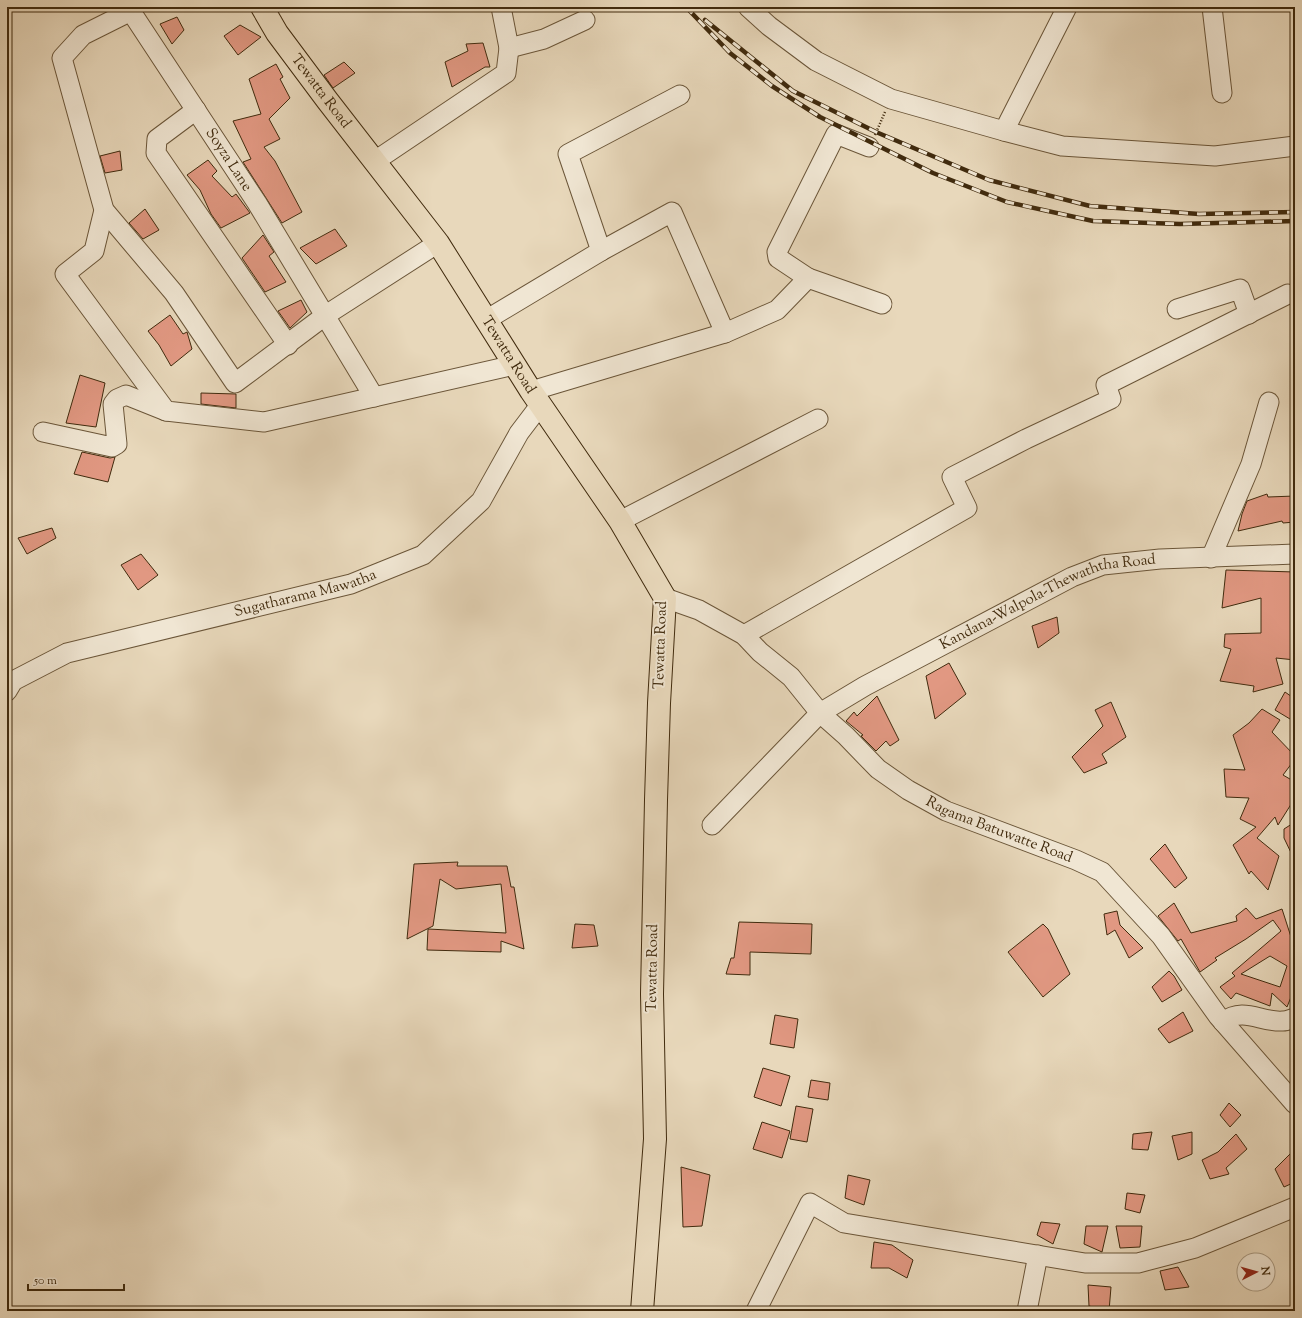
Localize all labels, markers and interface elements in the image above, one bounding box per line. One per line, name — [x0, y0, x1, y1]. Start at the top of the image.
street label: Tewatta Road — [286, 50, 356, 133]
street label: Soyza Lane — [200, 124, 257, 196]
street label: Tewatta Road — [476, 312, 541, 398]
street label: Kandana-Walpola-Thewaththa Road — [936, 549, 1157, 655]
street label: Sugatharama Mawatha — [232, 564, 380, 623]
street label: Tewatta Road — [649, 600, 673, 689]
street label: Ragama Batuwatte Road — [922, 791, 1076, 868]
street label: Tewatta Road — [642, 923, 664, 1012]
north arrow — [1236, 1252, 1276, 1292]
text: N — [1256, 1265, 1273, 1276]
scale bar — [28, 1266, 124, 1292]
text: 50 m — [33, 1272, 57, 1290]

